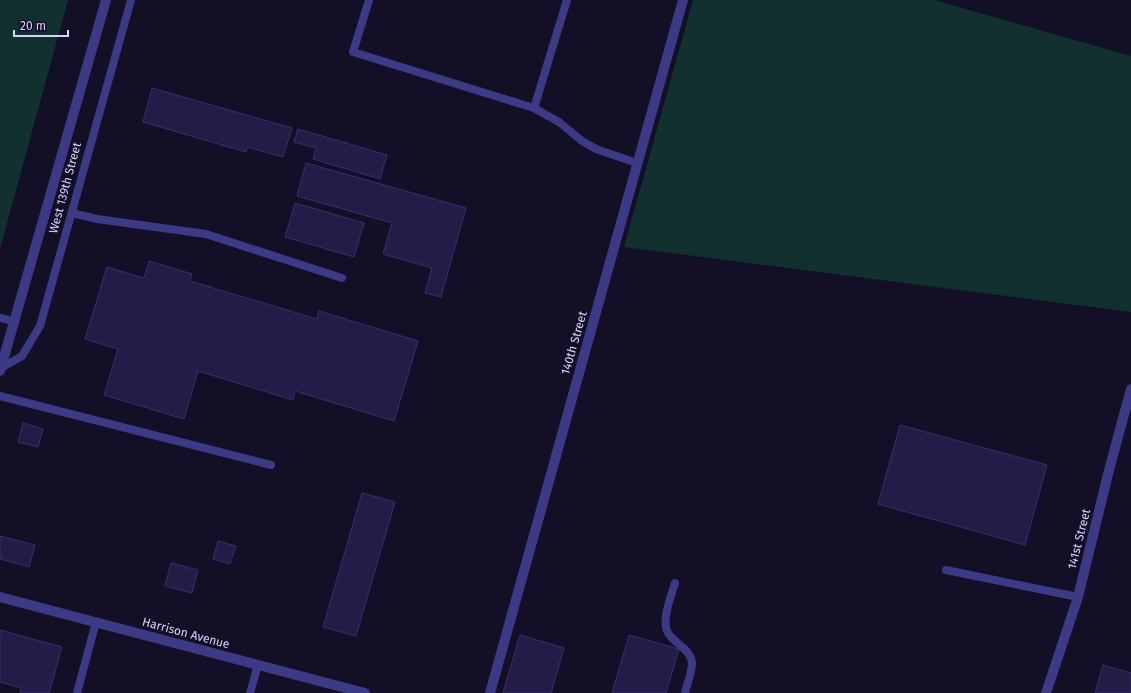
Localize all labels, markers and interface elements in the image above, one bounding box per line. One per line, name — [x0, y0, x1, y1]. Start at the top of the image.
scale bar — [14, 12, 68, 38]
text: 20 m — [20, 19, 46, 33]
street label: West 139th Street — [46, 140, 84, 235]
street label: 140th Street — [558, 309, 590, 376]
street label: 141st Street — [1065, 507, 1093, 571]
street label: Harrison Avenue — [141, 615, 231, 651]

